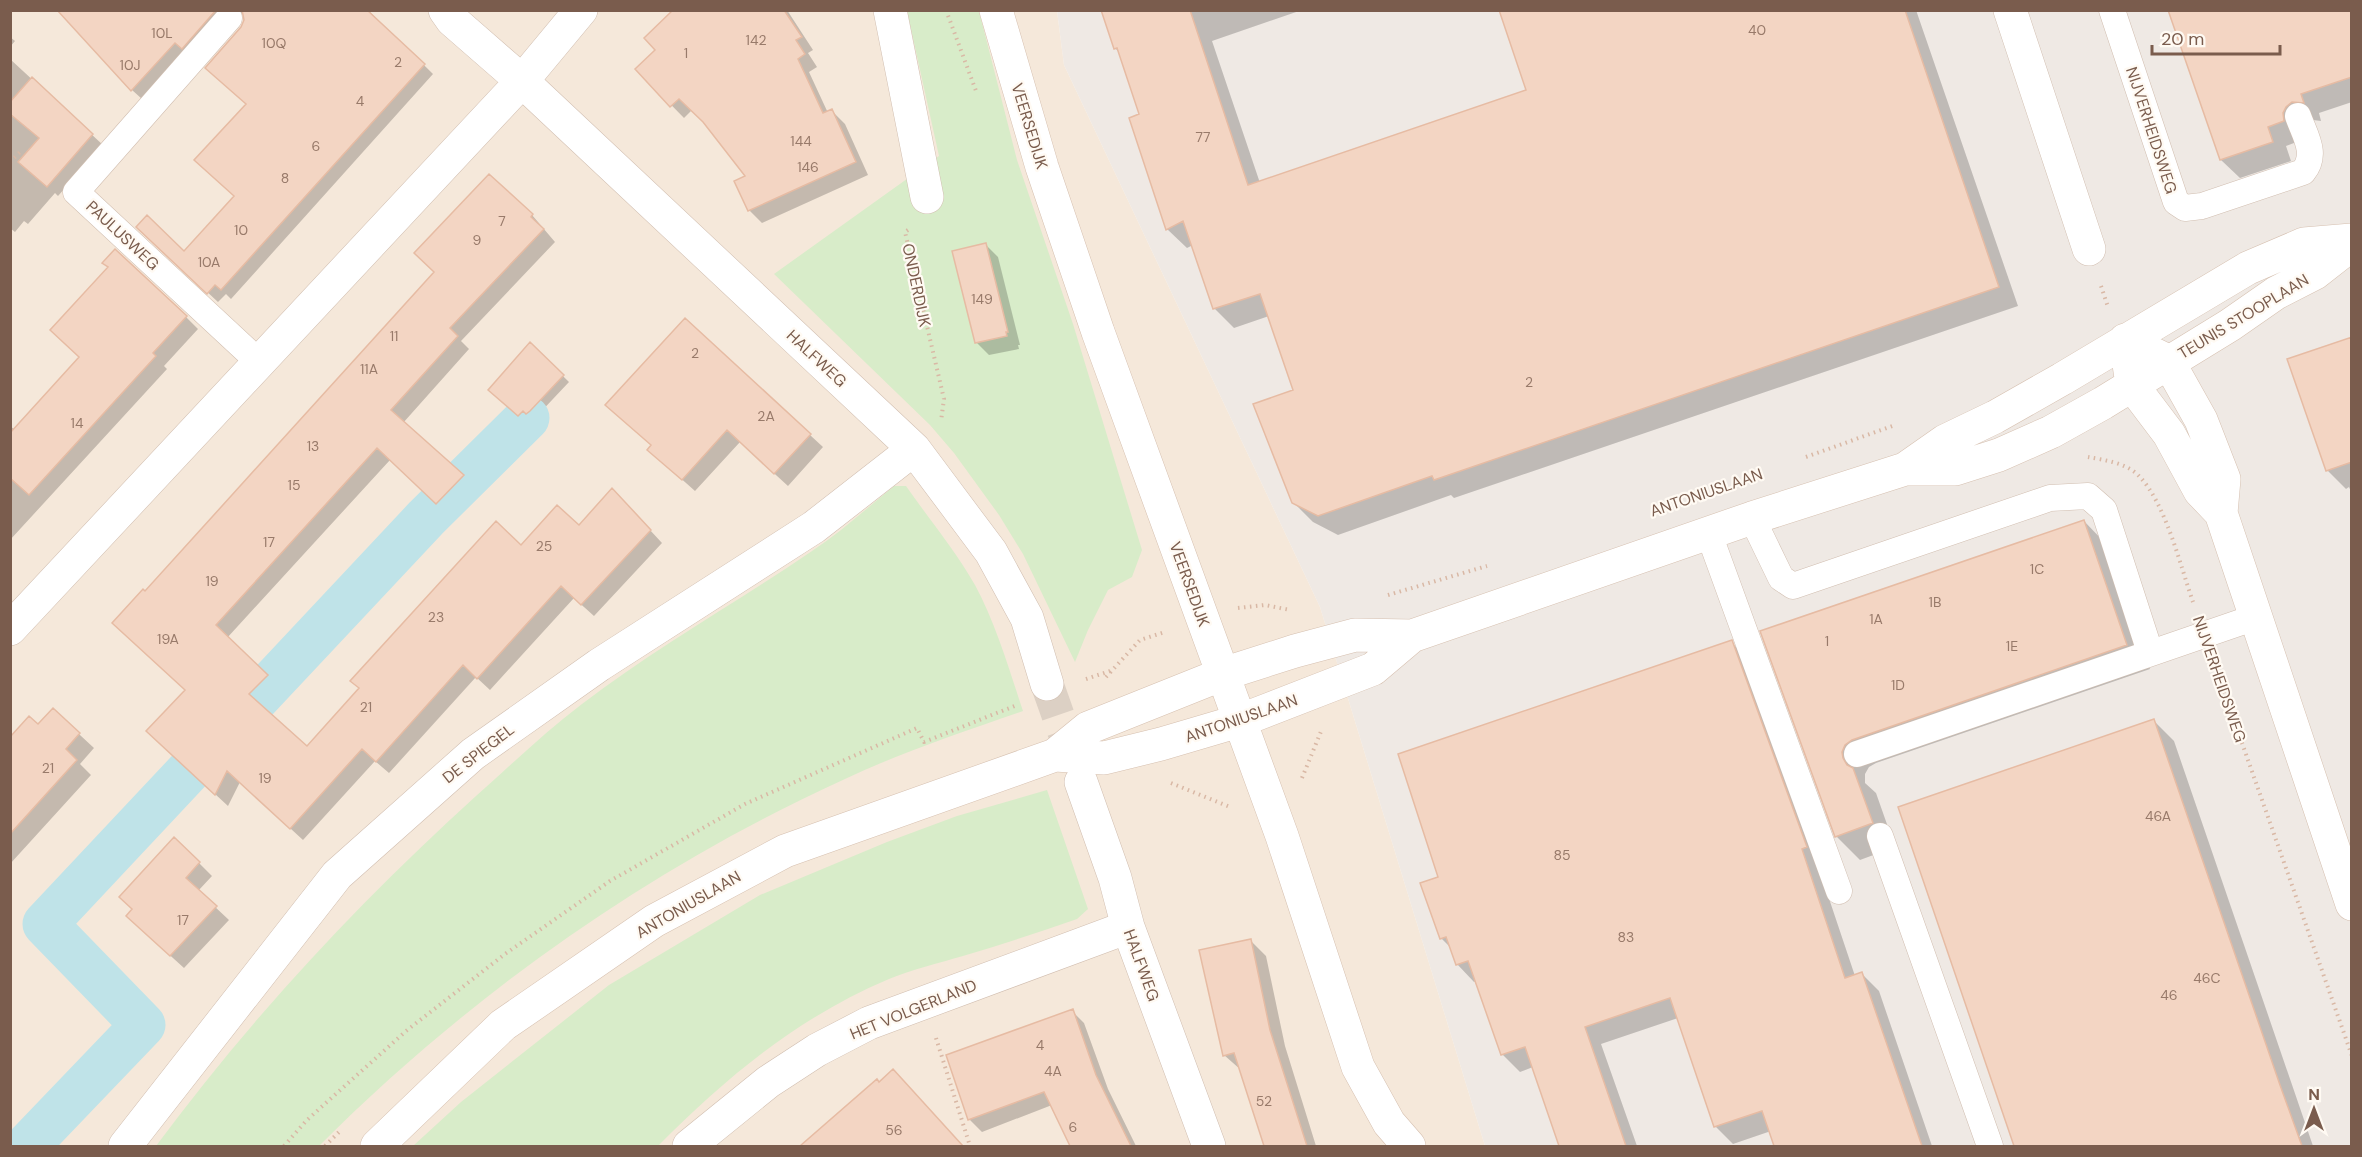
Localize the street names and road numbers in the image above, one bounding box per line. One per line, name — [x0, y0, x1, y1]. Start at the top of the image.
street label: NIJVERHEIDSWEG — [2121, 64, 2182, 196]
street label: VEERSEDIJK — [1007, 81, 1053, 172]
street label: PAULUSWEG — [82, 196, 164, 275]
street label: ONDERDIJK — [897, 241, 936, 329]
street label: TEUNIS STOOPLAAN — [2174, 269, 2313, 364]
street label: HALFWEG — [782, 325, 851, 392]
street label: ANTONIUSLAAN — [1647, 463, 1765, 522]
street label: VEERSEDIJK — [1164, 539, 1215, 629]
street label: NIJVERHEIDSWEG — [2188, 613, 2251, 745]
street label: ANTONIUSLAAN — [1182, 689, 1300, 748]
street label: DE SPIEGEL — [438, 719, 518, 788]
street label: ANTONIUSLAAN — [632, 866, 744, 943]
street label: HALFWEG — [1119, 926, 1164, 1004]
street label: HET VOLGERLAND — [847, 974, 980, 1044]

